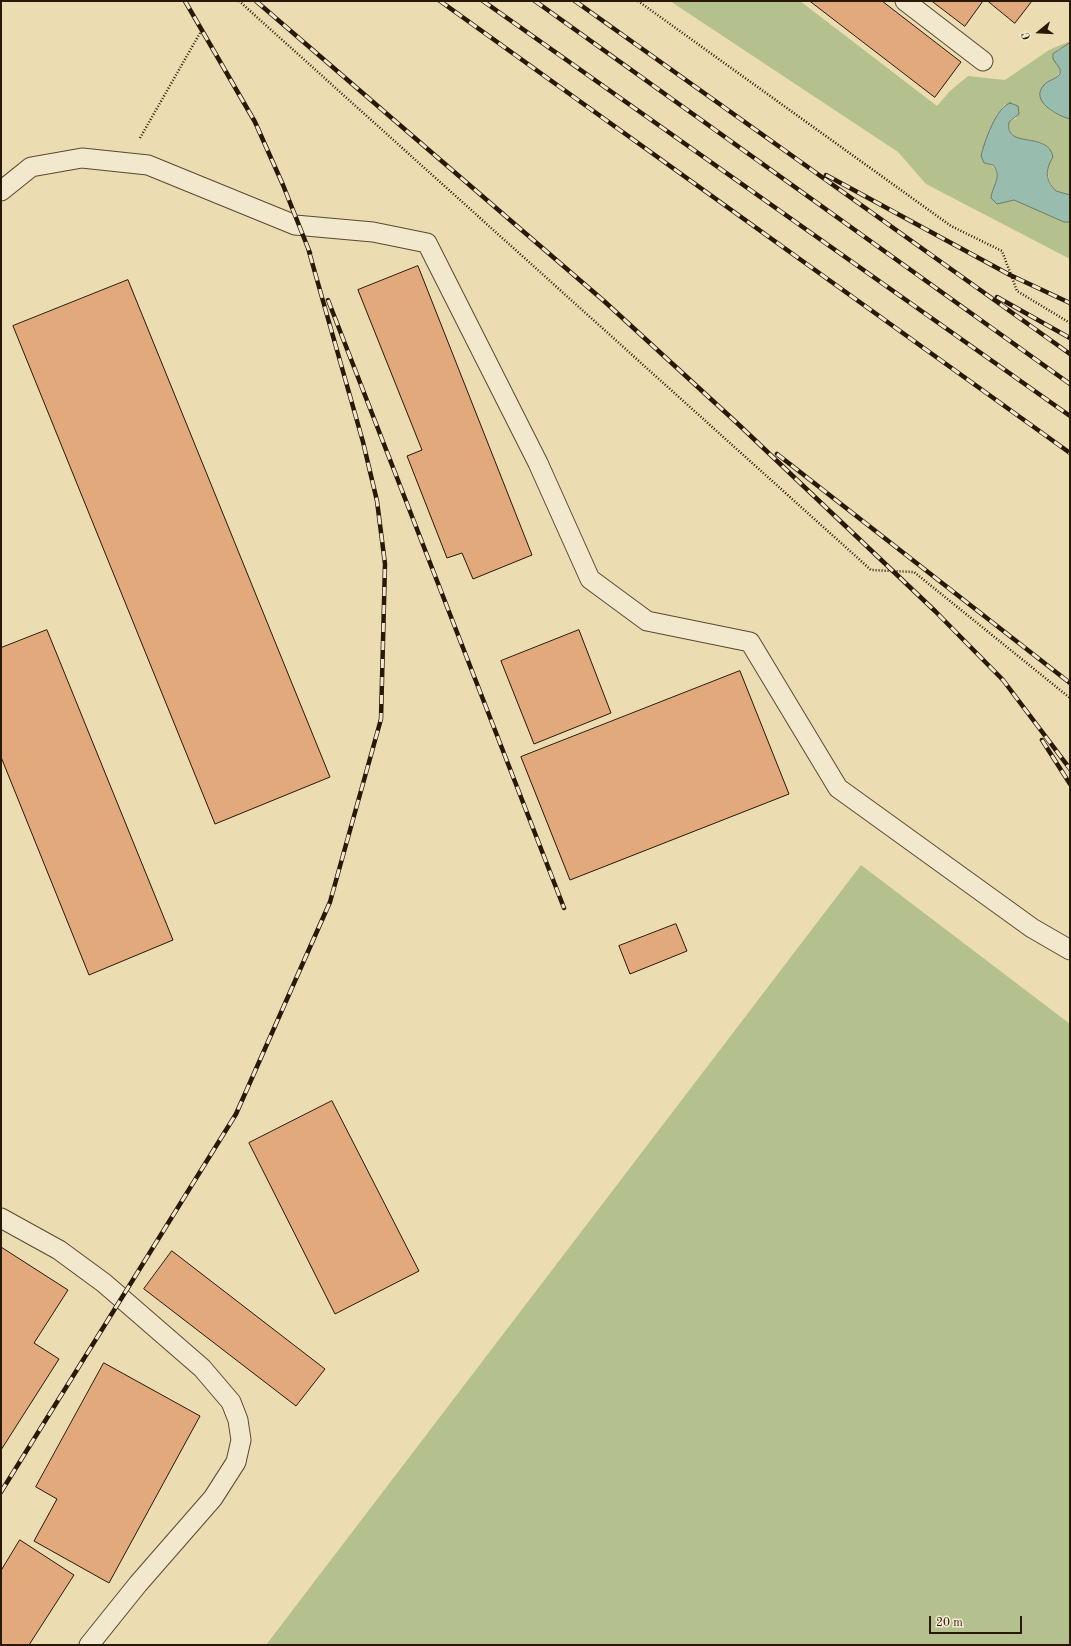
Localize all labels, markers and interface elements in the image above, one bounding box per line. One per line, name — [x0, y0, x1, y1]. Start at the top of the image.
north arrow — [1019, 12, 1059, 52]
text: С — [1021, 31, 1033, 41]
scale bar — [931, 1608, 1024, 1634]
text: 20 m — [936, 1617, 963, 1629]

